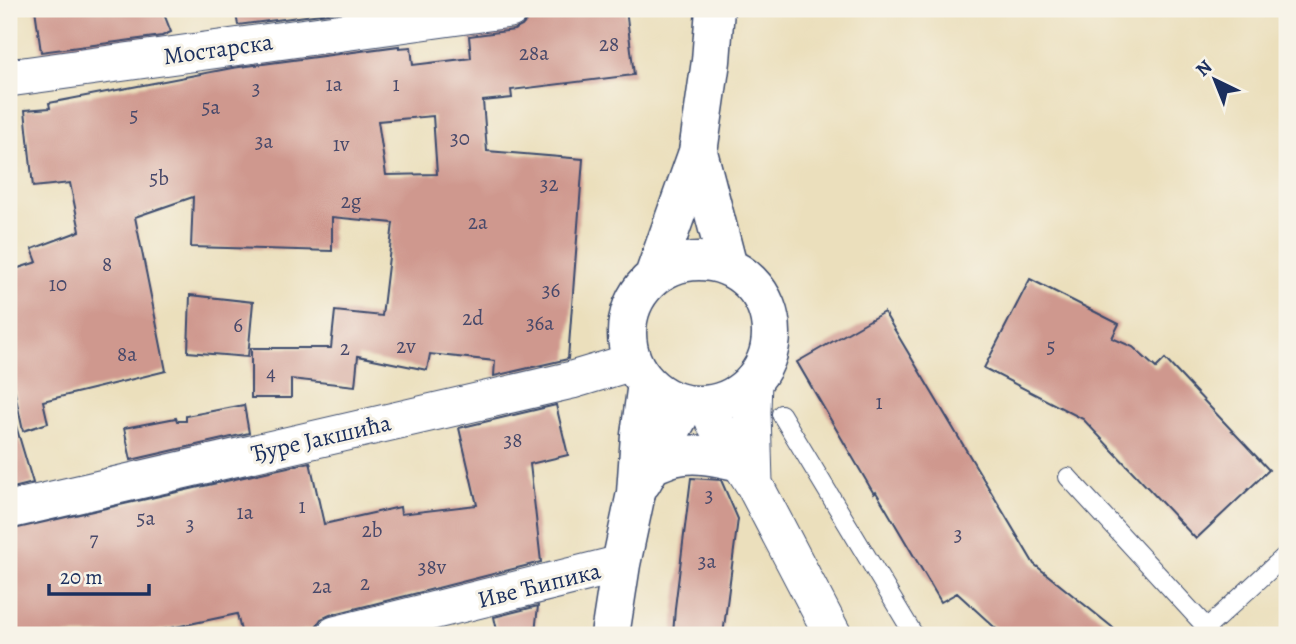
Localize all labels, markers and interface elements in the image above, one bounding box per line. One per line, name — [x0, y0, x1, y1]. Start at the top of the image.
street label: Мостарска — [161, 25, 275, 73]
house number: 28 — [599, 30, 619, 58]
house number: 28a — [519, 39, 549, 67]
north arrow — [1180, 46, 1250, 116]
text: N — [1190, 54, 1218, 83]
house number: 1a — [326, 70, 343, 98]
house number: 1 — [392, 70, 400, 98]
house number: 3 — [252, 74, 260, 102]
house number: 5a — [202, 93, 221, 121]
house number: 5 — [129, 101, 139, 129]
house number: 30 — [450, 124, 470, 152]
house number: 3a — [255, 127, 273, 155]
house number: 1v — [333, 130, 350, 158]
house number: 5b — [149, 164, 169, 192]
house number: 32 — [540, 170, 558, 198]
house number: 2g — [341, 187, 362, 215]
house number: 2a — [468, 208, 488, 236]
house number: 8 — [102, 250, 112, 278]
house number: 10 — [49, 270, 67, 298]
house number: 36 — [542, 276, 561, 304]
house number: 2d — [462, 304, 484, 332]
house number: 36a — [526, 309, 554, 337]
house number: 6 — [233, 311, 243, 339]
house number: 2v — [396, 332, 416, 360]
house number: 5 — [1046, 332, 1056, 360]
house number: 2 — [340, 334, 350, 362]
house number: 8a — [117, 340, 137, 368]
house number: 4 — [266, 359, 276, 387]
house number: 1 — [875, 388, 883, 416]
street label: Ђуре Јакшића — [248, 406, 394, 470]
house number: 38 — [504, 426, 522, 454]
house number: 3 — [705, 481, 713, 509]
house number: 1 — [298, 492, 306, 520]
house number: 1a — [237, 498, 254, 526]
house number: 5a — [137, 504, 156, 532]
house number: 3 — [186, 510, 194, 538]
house number: 2b — [362, 516, 382, 544]
house number: 3 — [954, 520, 962, 548]
house number: 7 — [90, 525, 99, 553]
house number: 3a — [698, 547, 716, 575]
scale bar — [49, 553, 149, 597]
house number: 38v — [418, 553, 447, 581]
street label: Иве Ћипика — [474, 554, 604, 616]
text: 20 m — [60, 563, 103, 591]
house number: 2 — [360, 569, 370, 597]
house number: 2a — [312, 572, 332, 600]

